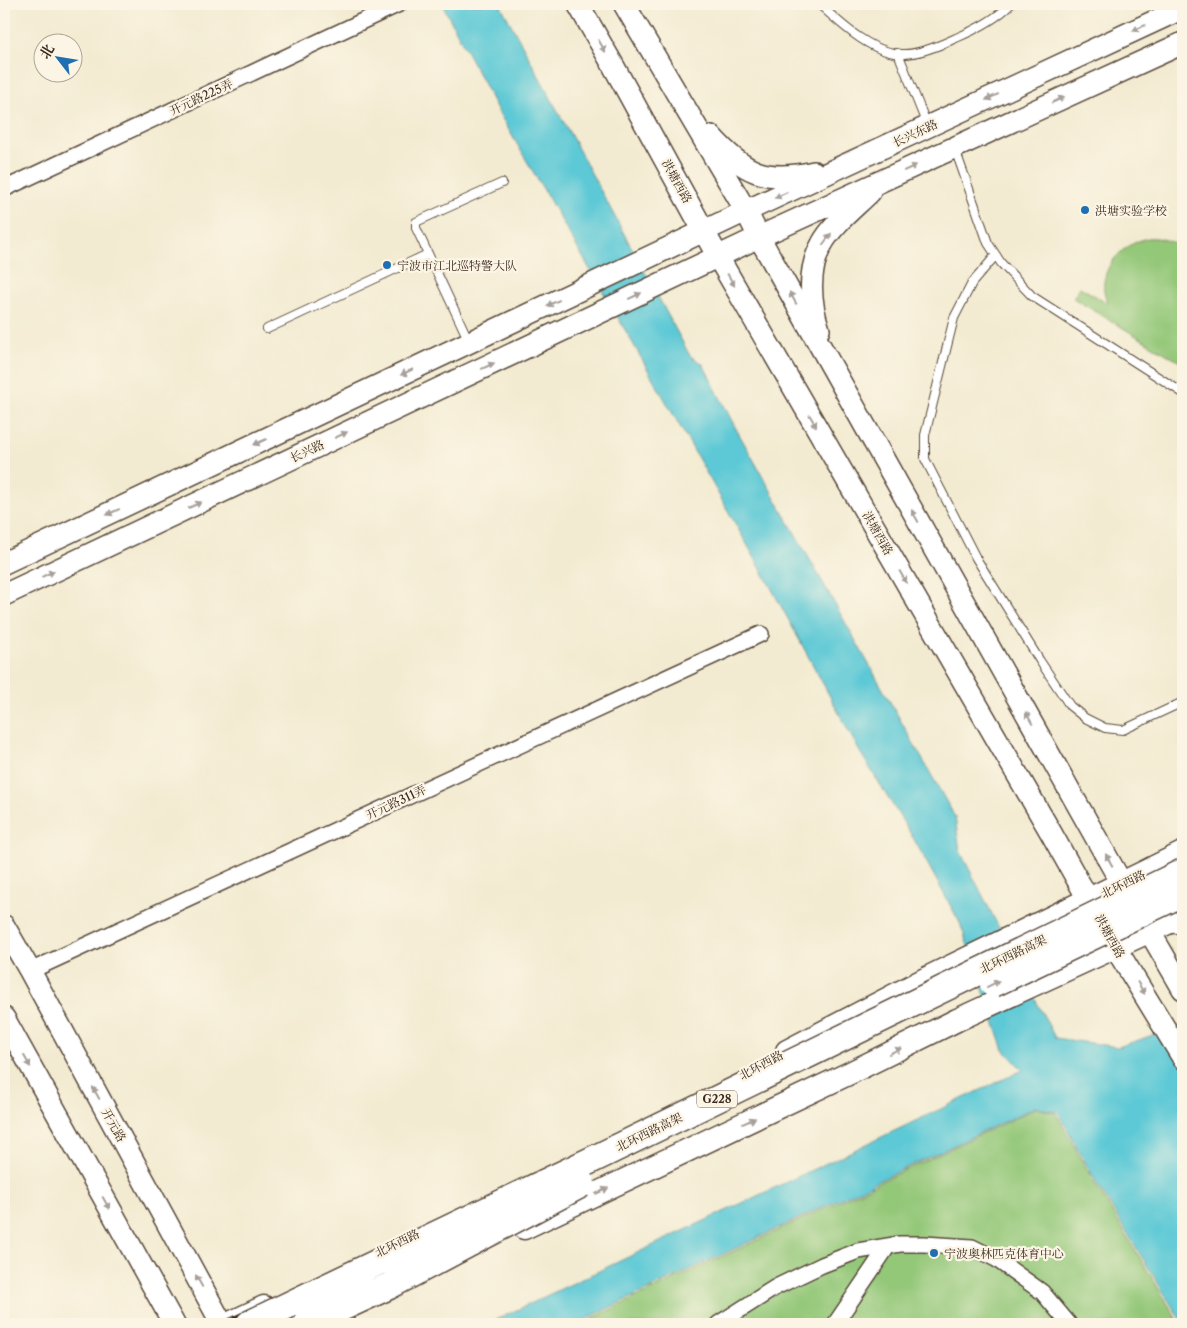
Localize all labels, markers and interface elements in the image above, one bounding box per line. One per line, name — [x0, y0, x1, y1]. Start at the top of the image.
one-way arrow — [1132, 25, 1146, 33]
north arrow — [32, 32, 82, 82]
one-way arrow — [598, 39, 607, 52]
text: 北 — [36, 41, 58, 62]
street label: 开元路225弄 — [167, 76, 235, 118]
one-way arrow — [985, 93, 999, 101]
one-way arrow — [1051, 96, 1065, 104]
street label: 长兴东路 — [890, 116, 940, 150]
street label: 洪塘西路 — [659, 156, 695, 206]
one-way arrow — [903, 164, 917, 172]
one-way arrow — [774, 191, 788, 199]
place label: 洪塘实验学校 — [1095, 203, 1167, 218]
marker: 洪塘实验学校 — [1079, 204, 1091, 216]
one-way arrow — [821, 233, 832, 246]
place label: 宁波市江北巡特警大队 — [397, 258, 517, 273]
marker: 宁波市江北巡特警大队 — [381, 259, 393, 271]
one-way arrow — [727, 274, 736, 287]
one-way arrow — [789, 290, 797, 305]
one-way arrow — [628, 292, 642, 300]
one-way arrow — [546, 299, 561, 307]
one-way arrow — [481, 361, 495, 369]
one-way arrow — [400, 369, 414, 377]
one-way arrow — [808, 414, 817, 427]
one-way arrow — [334, 431, 349, 439]
street label: 长兴路 — [288, 437, 326, 465]
one-way arrow — [253, 438, 267, 446]
one-way arrow — [188, 500, 202, 508]
one-way arrow — [106, 508, 120, 516]
street label: 洪塘西路 — [860, 508, 896, 558]
one-way arrow — [911, 509, 920, 522]
one-way arrow — [899, 569, 907, 584]
one-way arrow — [41, 570, 55, 578]
one-way arrow — [1025, 711, 1033, 726]
street label: 开元路311弄 — [364, 782, 428, 822]
one-way arrow — [1104, 853, 1113, 867]
street label: 北环西路 — [1098, 867, 1148, 901]
street label: 洪塘西路 — [1092, 911, 1128, 961]
street label: 北环西路高架 — [977, 931, 1049, 977]
one-way arrow — [986, 980, 1000, 988]
one-way arrow — [1136, 982, 1145, 995]
street label: 北环西路 — [736, 1047, 786, 1083]
one-way arrow — [888, 1047, 903, 1055]
one-way arrow — [23, 1054, 32, 1067]
one-way arrow — [92, 1085, 100, 1100]
road number: G228 — [697, 1090, 737, 1108]
street label: 开元路 — [99, 1106, 129, 1144]
street label: 北环西路高架 — [613, 1109, 685, 1155]
one-way arrow — [742, 1117, 756, 1125]
one-way arrow — [595, 1187, 609, 1195]
one-way arrow — [102, 1196, 111, 1209]
street label: 北环西路 — [372, 1226, 422, 1260]
place label: 宁波奥林匹克体育中心 — [944, 1246, 1064, 1261]
marker: 宁波奥林匹克体育中心 — [928, 1247, 940, 1259]
one-way arrow — [195, 1274, 203, 1289]

